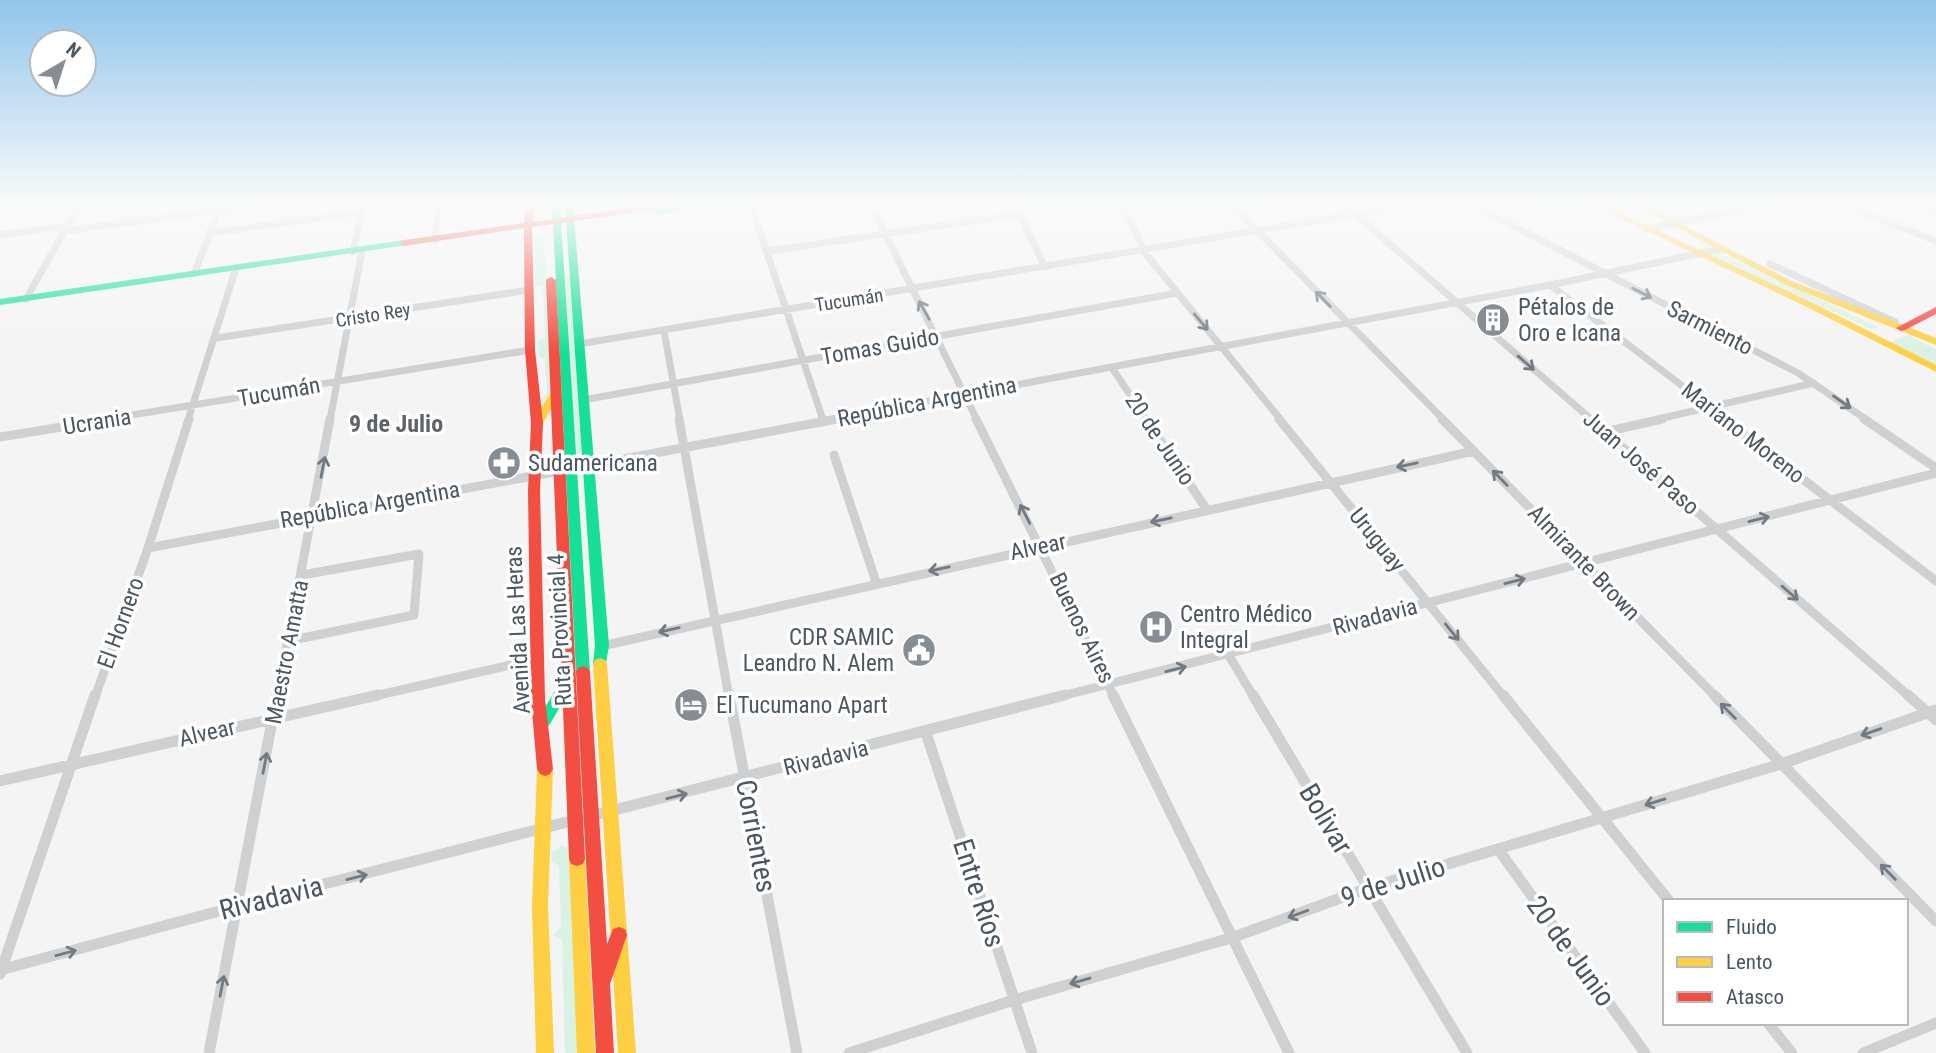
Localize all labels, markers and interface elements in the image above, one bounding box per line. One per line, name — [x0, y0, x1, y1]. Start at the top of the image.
north arrow — [28, 28, 98, 98]
text: N — [62, 38, 85, 63]
street label: Tucumán — [813, 283, 885, 317]
one-way arrow — [1632, 287, 1652, 301]
one-way arrow — [1315, 291, 1332, 308]
place label: Pétalos de Oro e Icana — [1518, 294, 1621, 347]
street label: Sarmiento — [1663, 295, 1757, 361]
street label: Cristo Rey — [334, 298, 412, 332]
one-way arrow — [917, 301, 931, 321]
building icon: Pétalos de Oro e Icana — [1474, 301, 1512, 339]
one-way arrow — [1193, 313, 1209, 331]
street label: Tomas Guido — [819, 323, 941, 371]
one-way arrow — [1517, 354, 1534, 371]
street label: Tucumán — [236, 371, 322, 413]
street label: República Argentina — [835, 371, 1019, 433]
street label: Mariano Moreno — [1676, 377, 1810, 489]
street label: 20 de Junio — [1119, 388, 1201, 490]
one-way arrow — [1832, 395, 1851, 409]
street label: Ucrania — [61, 403, 133, 441]
street label: Juan José Paso — [1578, 405, 1704, 521]
district label: 9 de Julio — [349, 410, 443, 438]
pharmacy icon: Sudamericana — [485, 444, 523, 482]
place label: Sudamericana — [528, 450, 658, 477]
one-way arrow — [316, 456, 330, 479]
one-way arrow — [1396, 459, 1419, 473]
one-way arrow — [1492, 470, 1509, 487]
street label: República Argentina — [278, 476, 462, 534]
street label: Almirante Brown — [1522, 500, 1646, 626]
street label: Uruguay — [1343, 503, 1411, 578]
one-way arrow — [1017, 504, 1031, 525]
one-way arrow — [1747, 512, 1770, 525]
one-way arrow — [1150, 513, 1173, 527]
street label: Alvear — [1007, 528, 1069, 566]
street label: Avenida Las Heras — [500, 545, 536, 715]
street label: Ruta Provincial 4 — [543, 553, 577, 707]
one-way arrow — [928, 562, 951, 576]
street label: Buenos Aires — [1044, 568, 1120, 688]
street label: El Hornero — [92, 574, 150, 672]
one-way arrow — [1503, 574, 1526, 587]
street label: Maestro Amatta — [260, 578, 314, 726]
one-way arrow — [1781, 585, 1799, 601]
street label: Rivadavia — [1330, 593, 1420, 641]
place label: Centro Médico Integral — [1180, 601, 1312, 654]
hospital icon: Centro Médico Integral — [1137, 608, 1175, 646]
one-way arrow — [1444, 623, 1459, 641]
one-way arrow — [659, 624, 681, 637]
place label: CDR SAMIC Leandro N. Alem — [743, 624, 894, 677]
public building icon: CDR SAMIC Leandro N. Alem — [900, 631, 938, 669]
one-way arrow — [1164, 662, 1187, 675]
hotel icon: El Tucumano Apart — [672, 686, 710, 724]
place label: El Tucumano Apart — [716, 692, 888, 719]
one-way arrow — [1720, 702, 1737, 719]
street label: Alvear — [176, 713, 238, 753]
one-way arrow — [1861, 727, 1883, 739]
street label: Rivadavia — [781, 734, 871, 782]
one-way arrow — [259, 752, 273, 775]
street label: Corrientes — [729, 777, 783, 895]
street label: Bolivar — [1292, 778, 1360, 860]
one-way arrow — [666, 789, 688, 802]
one-way arrow — [1644, 797, 1666, 810]
street label: Entre Ríos — [946, 835, 1012, 951]
street label: 9 de Julio — [1337, 850, 1449, 914]
one-way arrow — [1880, 864, 1897, 881]
street label: Rivadavia — [216, 869, 326, 927]
one-way arrow — [345, 870, 368, 883]
street label: 20 de Junio — [1520, 889, 1622, 1013]
legend — [1663, 899, 1908, 1025]
one-way arrow — [1287, 909, 1309, 921]
text: Fluido — [1726, 915, 1777, 939]
one-way arrow — [55, 945, 77, 958]
text: Lento — [1726, 950, 1773, 974]
one-way arrow — [216, 975, 230, 998]
one-way arrow — [1070, 976, 1092, 989]
text: Atasco — [1726, 985, 1784, 1009]

